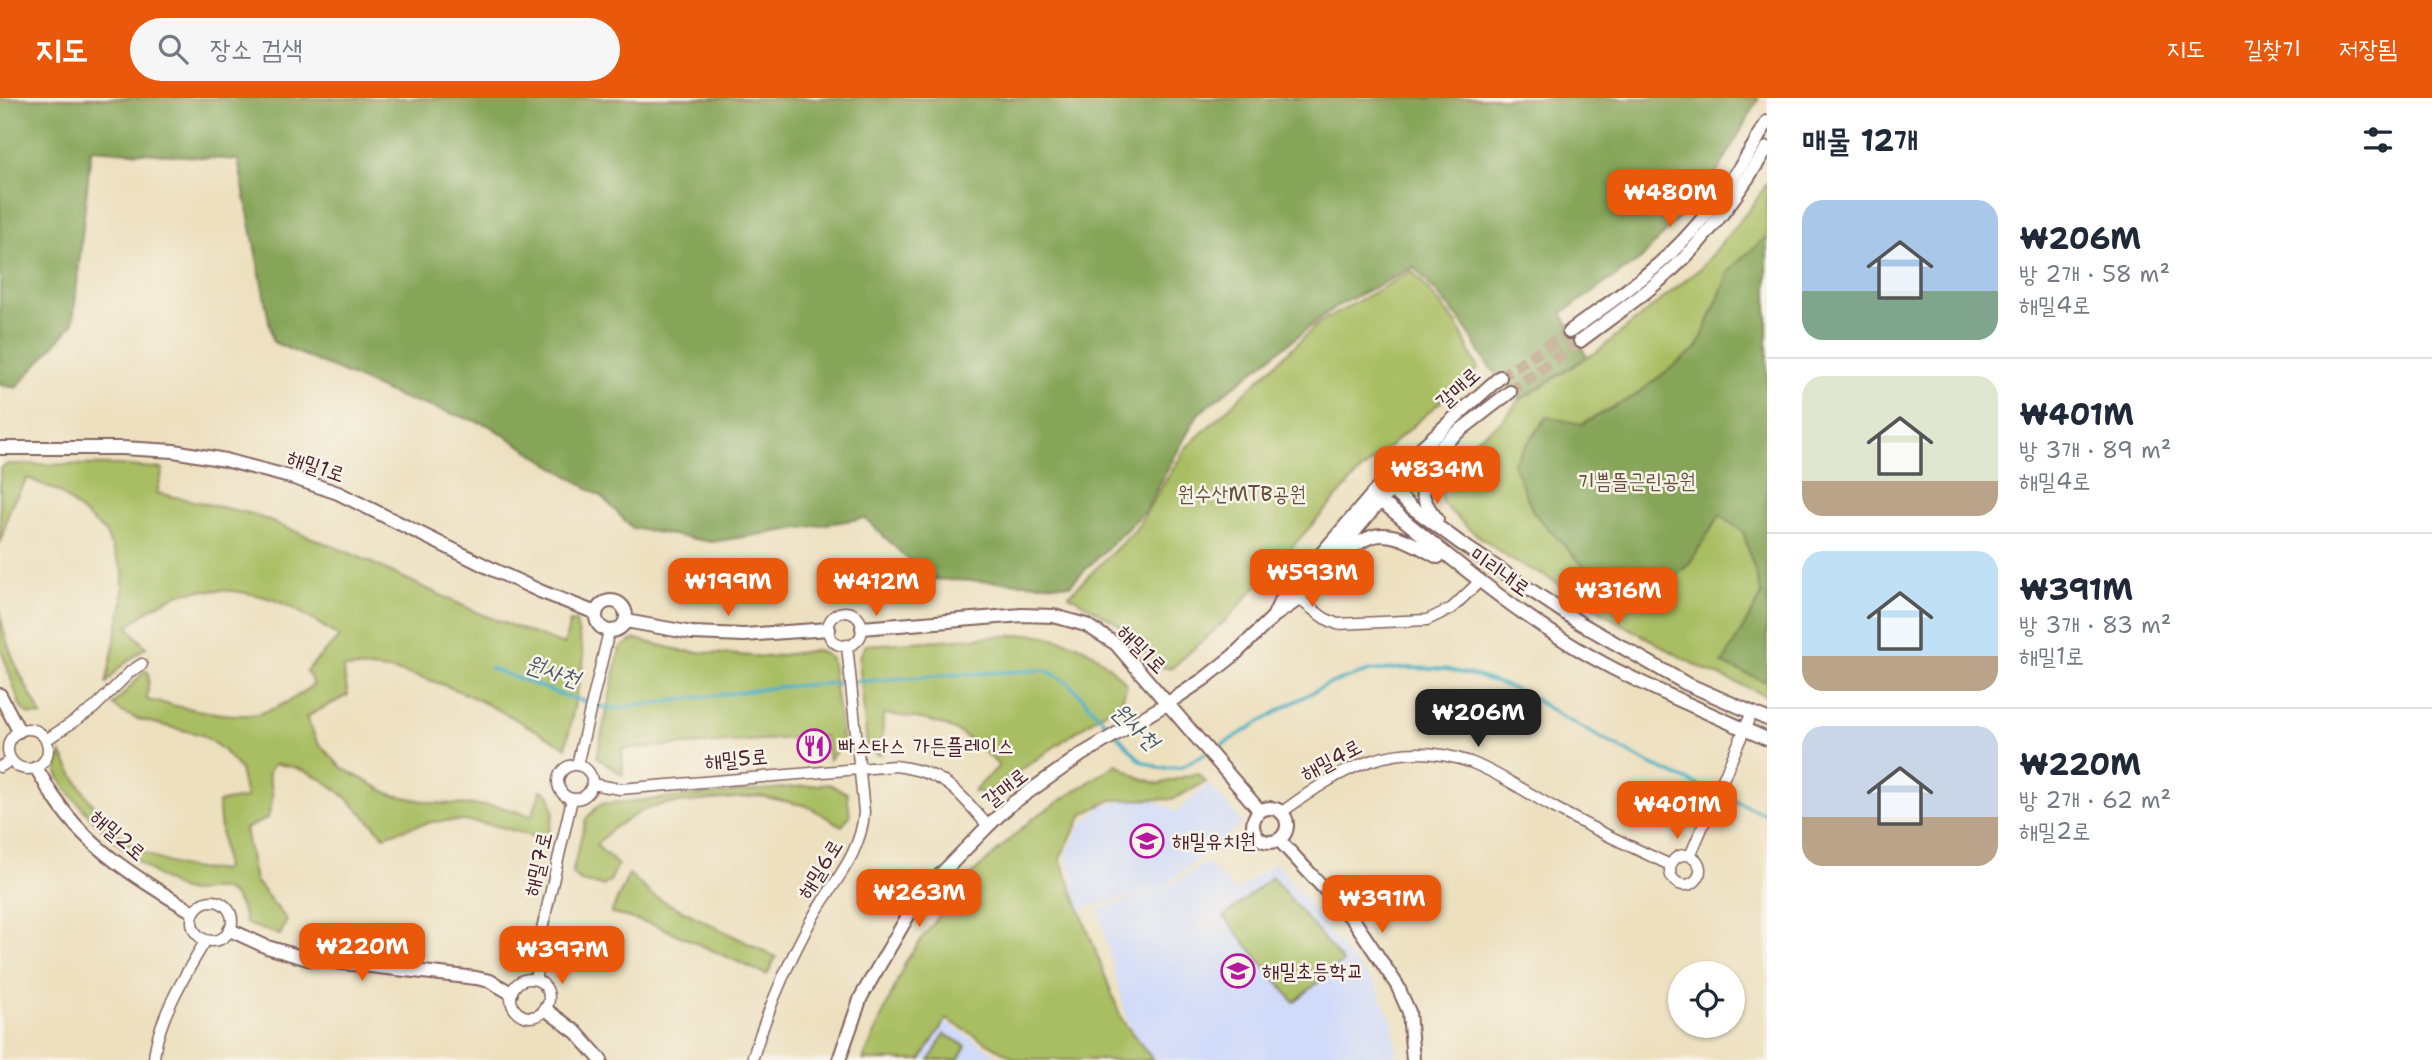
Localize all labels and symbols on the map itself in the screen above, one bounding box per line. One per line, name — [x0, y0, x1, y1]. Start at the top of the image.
pin: ₩480M — [1621, 170, 1719, 229]
street label: 갈매로 — [1430, 361, 1486, 415]
street label: 해밀1로 — [283, 443, 349, 489]
pin: ₩834M — [1388, 446, 1486, 506]
park label: 기쁨뜰근린공원 — [1578, 467, 1696, 495]
park label: 원수산MTB공원 — [1178, 480, 1306, 508]
street label: 미리내로 — [1464, 541, 1536, 603]
pin: ₩593M — [1263, 550, 1361, 609]
pin: ₩199M — [679, 559, 777, 618]
pin: ₩412M — [827, 559, 925, 618]
pin: ₩316M — [1569, 568, 1667, 627]
street label: 해밀1로 — [1111, 618, 1173, 680]
water label: 원사천 — [522, 648, 586, 695]
pin: ₩206M — [1429, 690, 1527, 749]
water label: 원사천 — [1106, 696, 1168, 758]
restaurant icon: 빠스타스 가든플레이스 — [795, 727, 833, 765]
place label: 빠스타스 가든플레이스 — [838, 732, 1014, 760]
street label: 해밀4로 — [1296, 732, 1366, 788]
street label: 해밀5로 — [703, 742, 769, 776]
street label: 갈매로 — [976, 761, 1034, 815]
pin: ₩401M — [1628, 782, 1726, 841]
street label: 해밀2로 — [84, 803, 152, 867]
school or university icon: 해밀유치원 — [1128, 822, 1166, 860]
place label: 해밀유치원 — [1172, 827, 1257, 855]
street label: 해밀7로 — [517, 829, 559, 899]
street label: 해밀6로 — [791, 834, 849, 904]
pin: ₩263M — [870, 870, 968, 929]
pin: ₩391M — [1333, 876, 1431, 935]
pin: ₩220M — [313, 924, 411, 983]
pin: ₩397M — [513, 926, 611, 986]
school or university icon: 해밀초등학교 — [1219, 952, 1257, 990]
place label: 해밀초등학교 — [1262, 957, 1363, 985]

